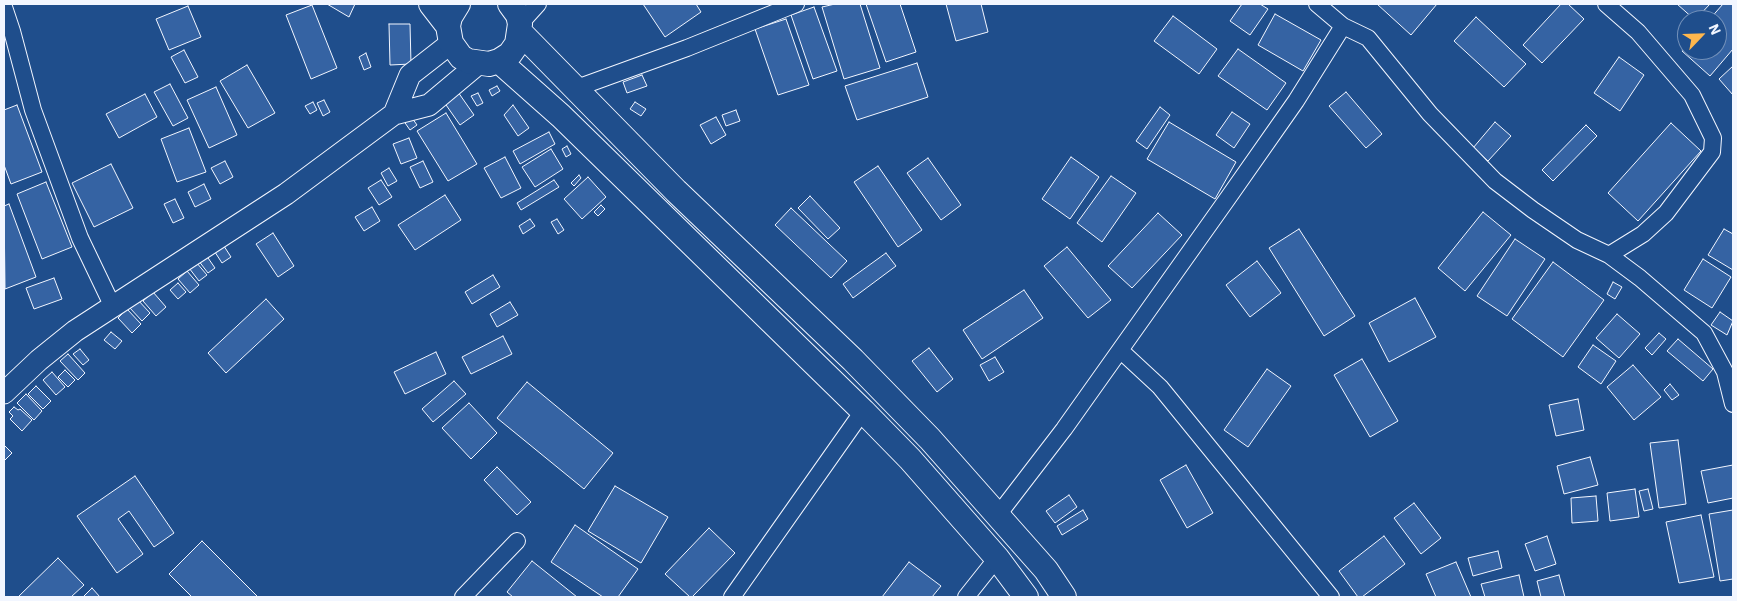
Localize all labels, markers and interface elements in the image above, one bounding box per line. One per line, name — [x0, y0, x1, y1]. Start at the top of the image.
north arrow — [1677, 10, 1727, 60]
text: N — [1705, 21, 1725, 38]

